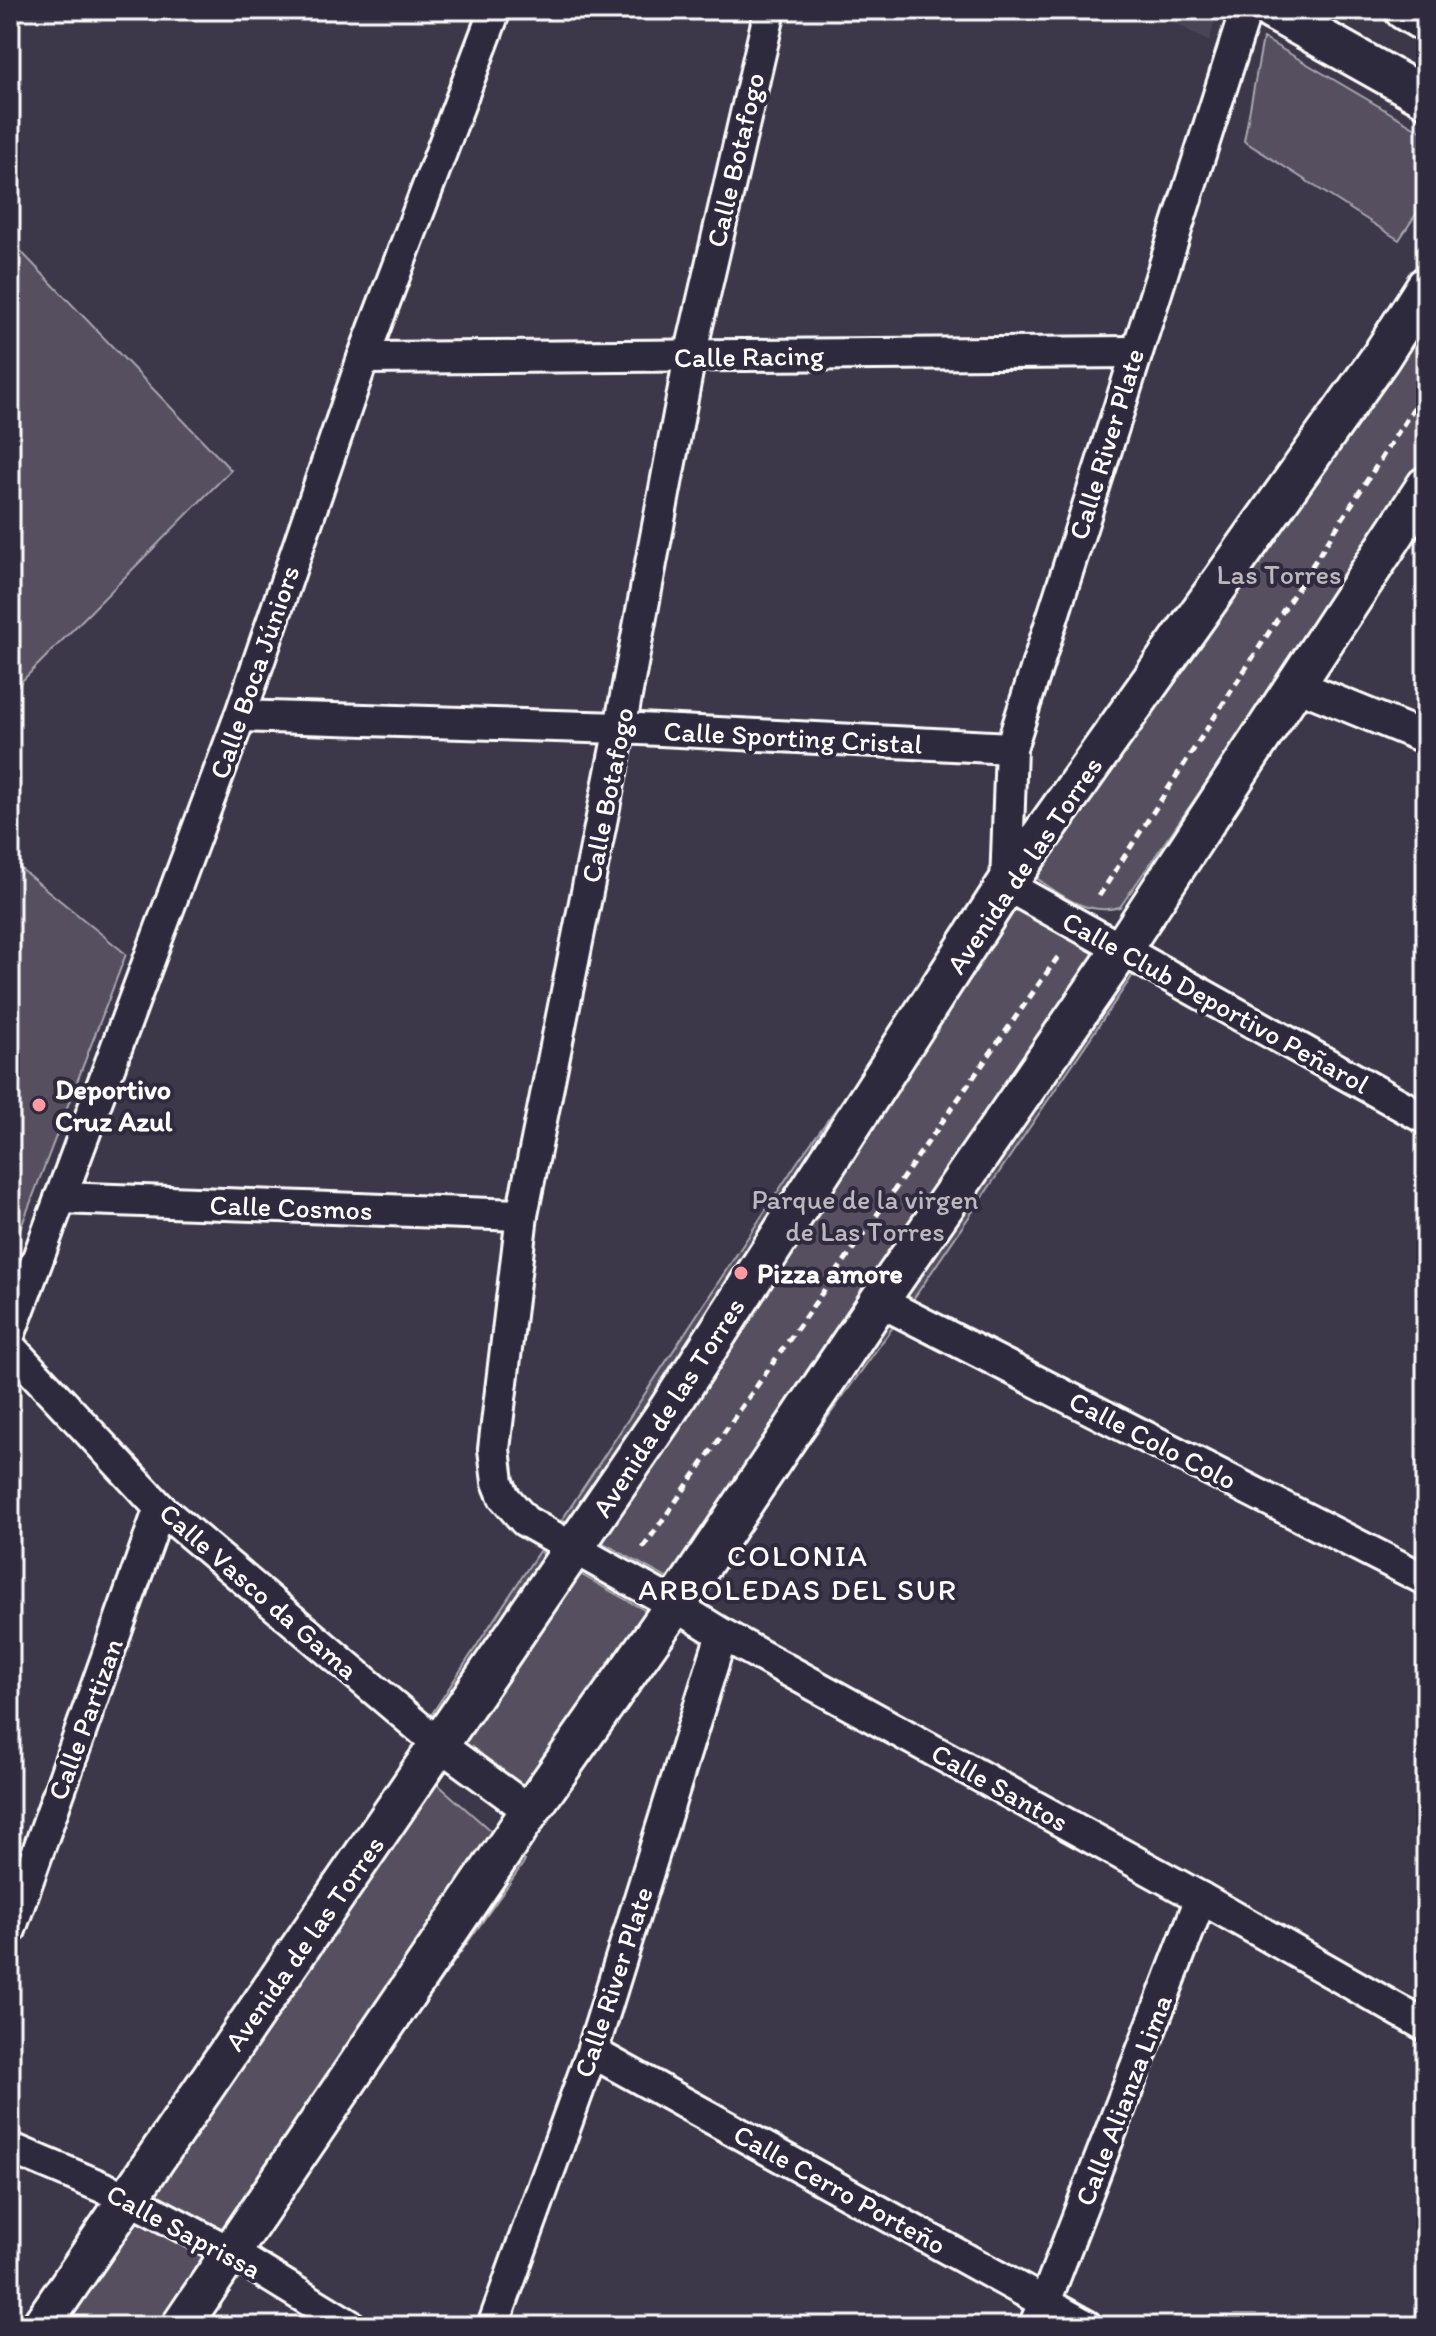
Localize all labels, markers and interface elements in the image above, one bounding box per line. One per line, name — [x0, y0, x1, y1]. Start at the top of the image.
street label: Calle Botafogo — [698, 69, 772, 251]
street label: Calle Racing — [674, 338, 825, 374]
street label: Calle River Plate — [1061, 344, 1151, 544]
park label: Las Torres — [1216, 557, 1342, 591]
street label: Calle Boca Júniors — [202, 561, 306, 783]
street label: Calle Botafogo — [573, 704, 641, 886]
street label: Calle Sporting Cristal — [663, 713, 923, 761]
street label: Avenida de las Torres — [939, 750, 1109, 980]
street label: Calle Club Deportivo Peñarol — [1057, 903, 1375, 1101]
place label: Deportivo Cruz Azul — [55, 1072, 173, 1138]
marker: Deportivo Cruz Azul — [30, 1096, 48, 1114]
park label: Parque de la virgen de Las Torres — [752, 1182, 979, 1248]
street label: Calle Cosmos — [209, 1187, 373, 1227]
place label: Pizza amore — [757, 1256, 903, 1290]
marker: Pizza amore — [732, 1264, 750, 1282]
street label: Avenida de las Torres — [584, 1291, 752, 1523]
street label: Calle Colo Colo — [1064, 1383, 1242, 1497]
street label: Calle Vasco da Gama — [153, 1495, 366, 1687]
district label: COLONIA ARBOLEDAS DEL SUR — [638, 1537, 958, 1608]
street label: Calle Partizan — [40, 1633, 130, 1805]
street label: Calle Santos — [925, 1735, 1075, 1839]
street label: Avenida de las Torres — [217, 1829, 391, 2057]
street label: Calle River Plate — [566, 1882, 660, 2082]
street label: Calle Alianza Lima — [1067, 1989, 1179, 2210]
street label: Calle Cerro Porteño — [728, 2116, 952, 2262]
street label: Calle Saprissa — [101, 2176, 267, 2286]

